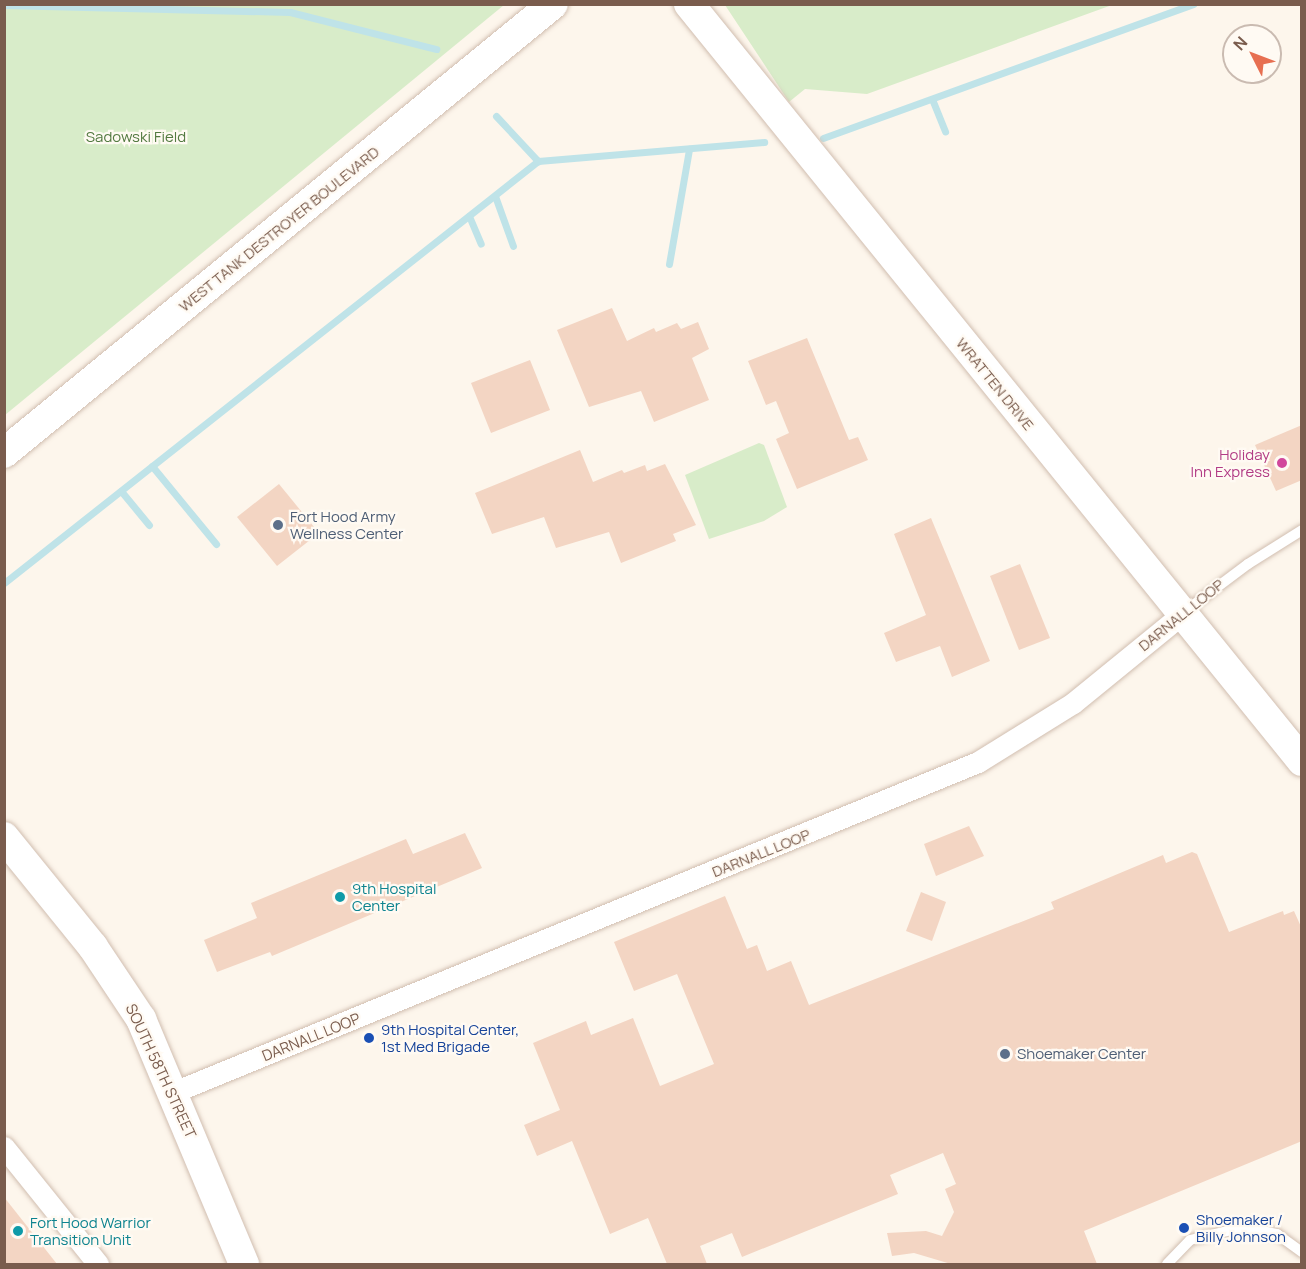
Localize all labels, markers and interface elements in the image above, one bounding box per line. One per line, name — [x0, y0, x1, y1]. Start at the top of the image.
north arrow — [1222, 24, 1282, 84]
text: N — [1228, 32, 1252, 55]
park label: Sadowski Field — [86, 128, 186, 146]
street label: WEST TANK DESTROYER BOULEVARD — [175, 142, 383, 316]
street label: WRATTEN DRIVE — [952, 334, 1038, 434]
place label: Holiday Inn Express — [1191, 445, 1270, 480]
marker: Holiday Inn Express — [1275, 456, 1289, 470]
place label: Fort Hood Army Wellness Center — [290, 507, 403, 542]
marker: Fort Hood Army Wellness Center — [271, 518, 285, 532]
street label: DARNALL LOOP — [1135, 575, 1227, 655]
street label: DARNALL LOOP — [709, 825, 813, 881]
place label: 9th Hospital Center — [352, 879, 436, 914]
marker: 9th Hospital Center — [333, 890, 347, 904]
street label: SOUTH 58TH STREET — [122, 1001, 200, 1141]
street label: DARNALL LOOP — [259, 1009, 363, 1065]
place label: 9th Hospital Center, 1st Med Brigade — [381, 1020, 519, 1055]
marker: 9th Hospital Center, 1st Med Brigade — [362, 1031, 376, 1045]
place label: Shoemaker Center — [1017, 1045, 1146, 1063]
marker: Shoemaker Center — [998, 1047, 1012, 1061]
place label: Shoemaker / Billy Johnson — [1196, 1210, 1286, 1245]
place label: Fort Hood Warrior Transition Unit — [30, 1213, 151, 1248]
marker: Shoemaker / Billy Johnson — [1177, 1221, 1191, 1235]
marker: Fort Hood Warrior Transition Unit — [11, 1224, 25, 1238]

